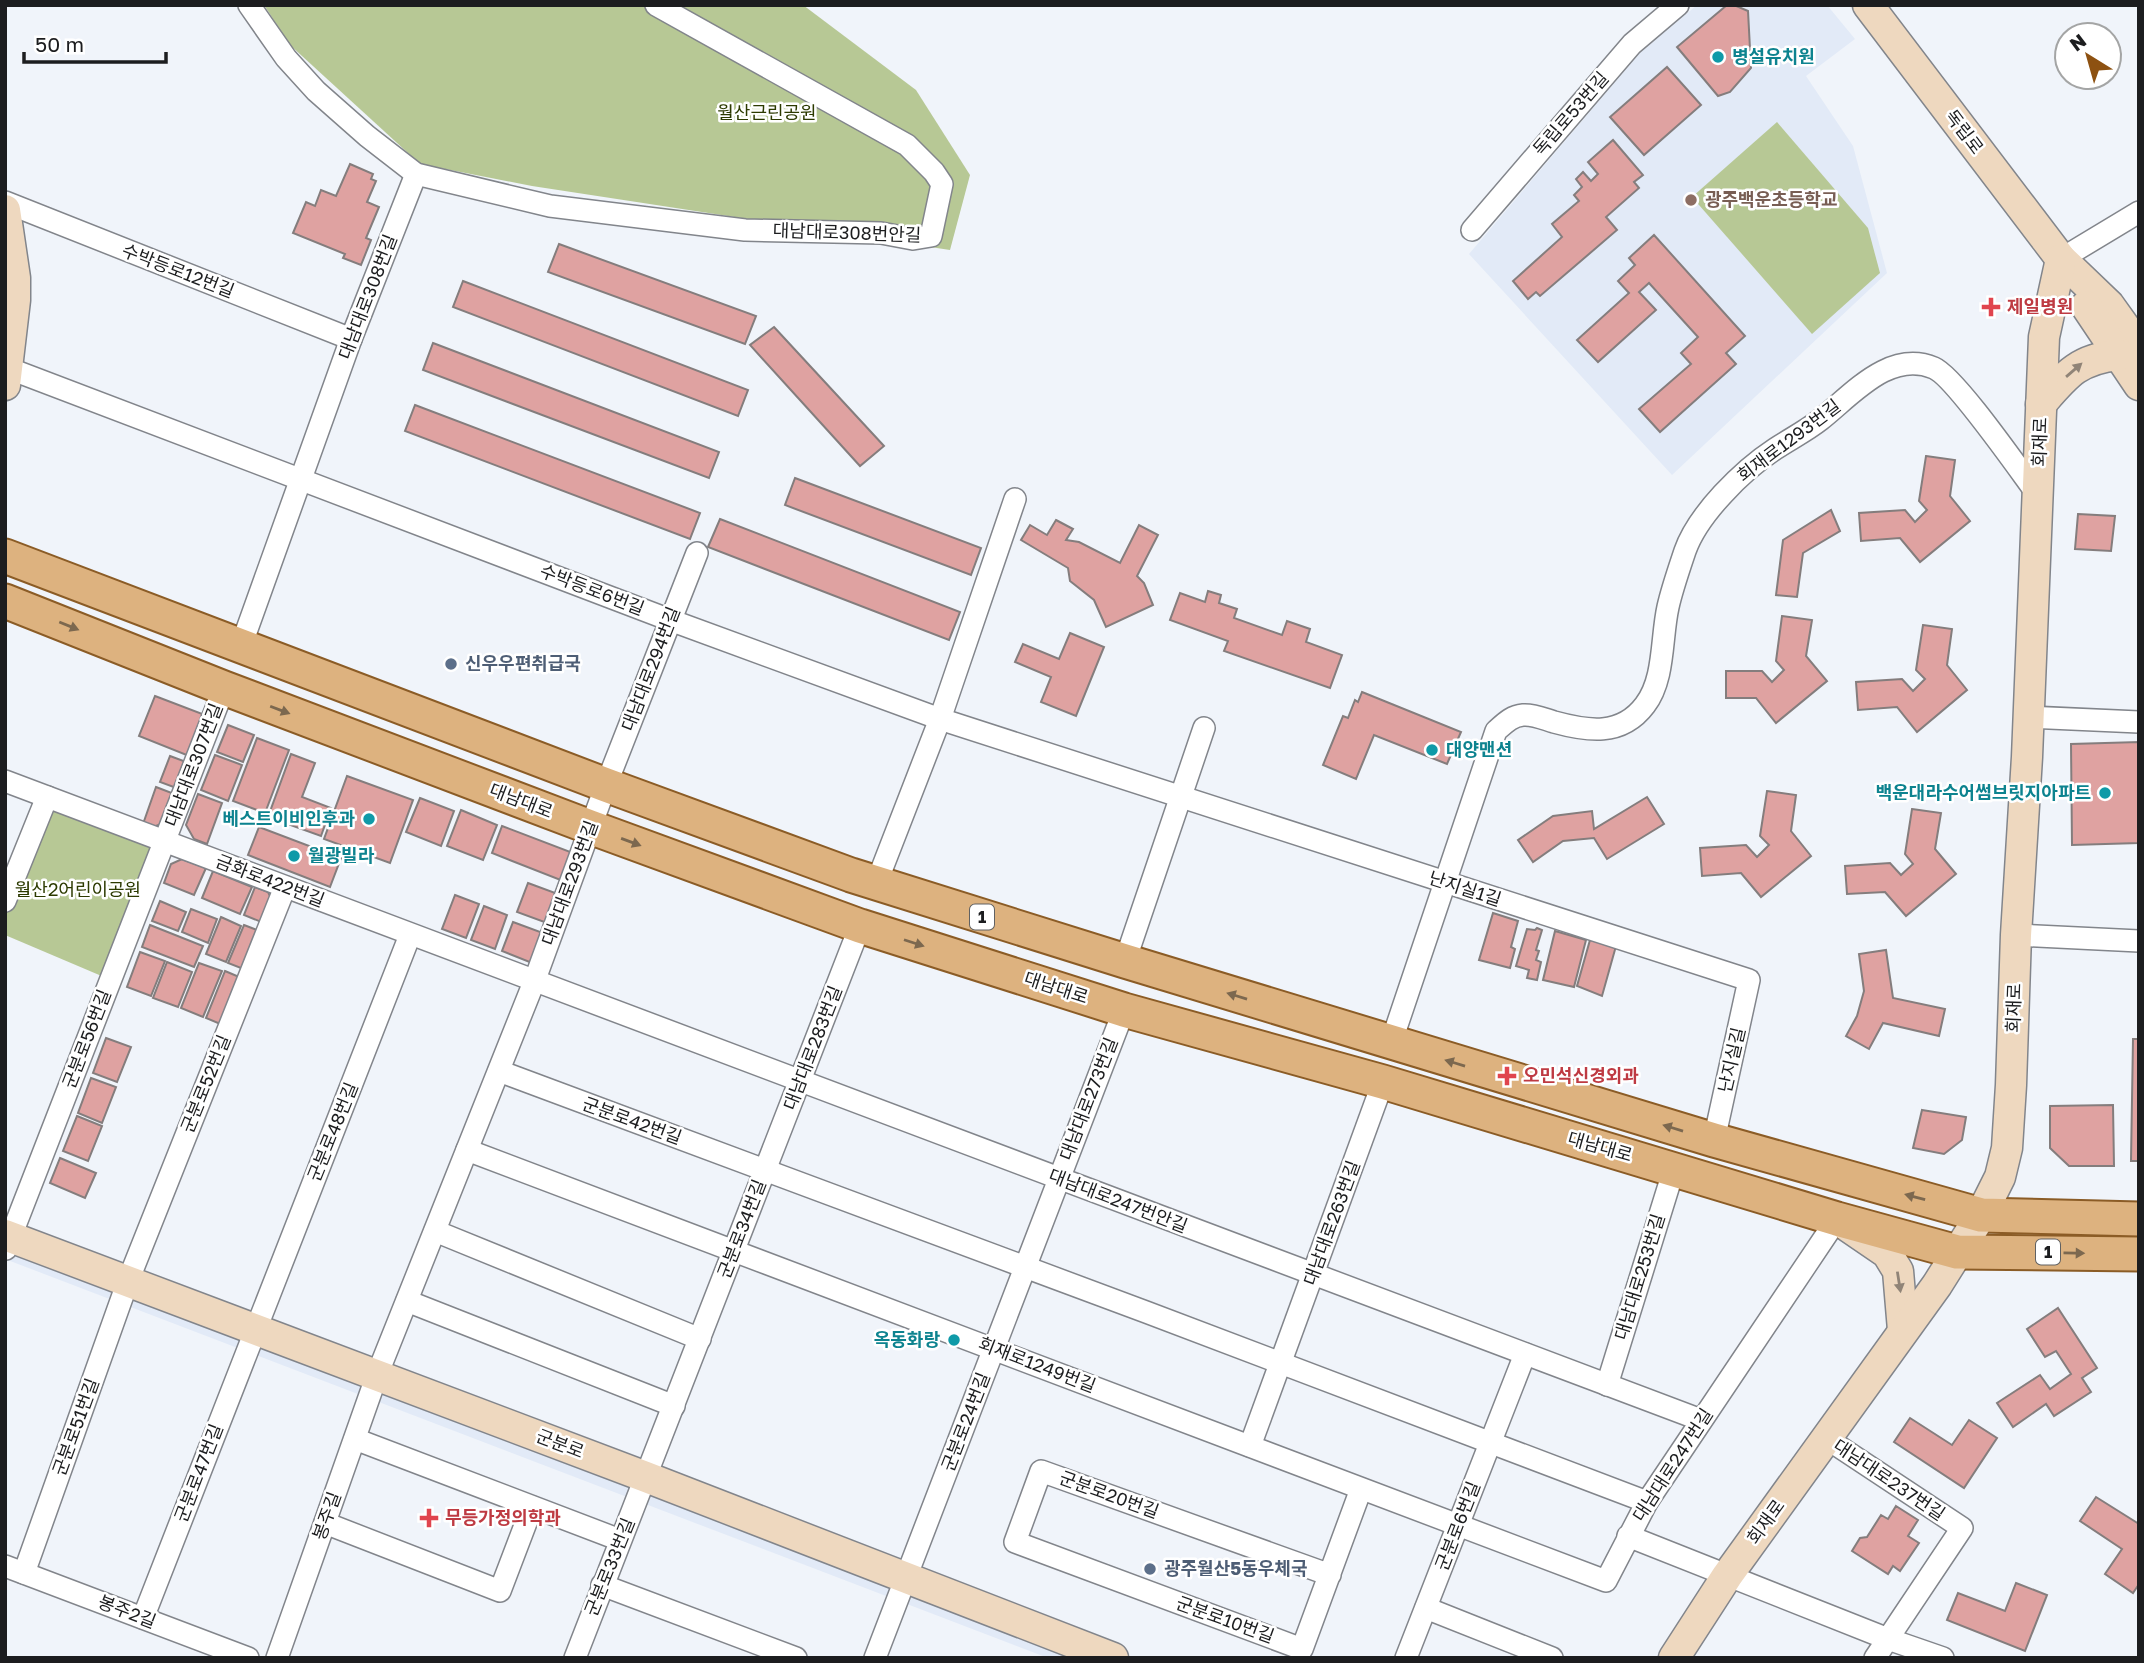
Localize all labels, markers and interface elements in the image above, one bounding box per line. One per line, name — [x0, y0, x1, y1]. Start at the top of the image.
scale bar — [24, 21, 166, 65]
north arrow — [2053, 21, 2123, 91]
text: N — [2065, 28, 2090, 56]
text: 50 m — [35, 31, 84, 57]
place label: 병설유치원 — [1732, 45, 1815, 67]
marker: 병설유치원 — [1710, 49, 1726, 65]
street label: 독립로53번길 — [1528, 67, 1613, 160]
park label: 월산근린공원 — [717, 101, 817, 123]
street label: 독립로 — [1941, 105, 1989, 158]
place label: 광주백운초등학교 — [1705, 188, 1837, 210]
marker: 광주백운초등학교 — [1683, 192, 1699, 208]
street label: 대남대로308번안길 — [772, 218, 922, 246]
street label: 대남대로308번길 — [333, 231, 401, 362]
street label: 수박등로12번길 — [119, 239, 238, 302]
place label: 제일병원 — [2007, 295, 2073, 317]
marker: 제일병원 — [1981, 297, 2001, 317]
one-way arrow — [2065, 362, 2083, 378]
street label: 회재로1293번길 — [1733, 394, 1844, 486]
street label: 회재로 — [2027, 417, 2051, 467]
street label: 수박등로6번길 — [537, 559, 648, 619]
street label: 대남대로294번길 — [616, 603, 684, 734]
one-way arrow — [58, 621, 79, 632]
place label: 신우우편취급국 — [465, 652, 581, 674]
marker: 신우우편취급국 — [443, 656, 459, 672]
street label: 대남대로307번길 — [159, 700, 227, 830]
one-way arrow — [270, 704, 291, 715]
place label: 대양맨션 — [1446, 738, 1512, 760]
marker: 대양맨션 — [1424, 742, 1440, 758]
street label: 대남대로 — [486, 778, 556, 822]
place label: 백운대라수어썸브릿지아파트 — [1876, 781, 2091, 803]
marker: 백운대라수어썸브릿지아파트 — [2097, 785, 2113, 801]
place label: 베스트이비인후과 — [223, 807, 355, 829]
marker: 베스트이비인후과 — [361, 811, 377, 827]
street label: 대남대로293번길 — [536, 817, 602, 948]
one-way arrow — [620, 837, 641, 848]
place label: 월광빌라 — [308, 844, 375, 866]
marker: 월광빌라 — [286, 848, 302, 864]
street label: 금화로422번길 — [213, 849, 328, 911]
street label: 난지실1길 — [1426, 866, 1504, 910]
park label: 월산2어린이공원 — [15, 878, 141, 900]
road number: 1 — [970, 904, 994, 930]
one-way arrow — [904, 938, 925, 948]
street label: 대남대로 — [1021, 966, 1091, 1008]
street label: 대남대로283번길 — [778, 982, 846, 1113]
street label: 회재로 — [2001, 983, 2025, 1033]
street label: 군분로56번길 — [57, 986, 115, 1091]
one-way arrow — [1226, 990, 1247, 1001]
street label: 난지실길 — [1713, 1025, 1749, 1095]
street label: 군분로52번길 — [175, 1031, 235, 1136]
street label: 대남대로273번길 — [1055, 1034, 1122, 1163]
one-way arrow — [1444, 1057, 1465, 1067]
place label: 오민석신경외과 — [1523, 1064, 1639, 1086]
marker: 오민석신경외과 — [1497, 1066, 1517, 1086]
street label: 군분로48번길 — [302, 1079, 362, 1184]
street label: 군분로42번길 — [580, 1092, 685, 1148]
one-way arrow — [1662, 1123, 1683, 1133]
street label: 대남대로 — [1565, 1126, 1635, 1166]
street label: 대남대로263번길 — [1298, 1157, 1364, 1288]
street label: 대남대로247번안길 — [1046, 1163, 1191, 1237]
street label: 군분로34번길 — [712, 1176, 770, 1281]
one-way arrow — [1904, 1191, 1926, 1202]
street label: 대남대로253번길 — [1609, 1211, 1669, 1342]
road number: 1 — [2036, 1240, 2060, 1264]
one-way arrow — [2064, 1247, 2086, 1258]
one-way arrow — [1894, 1271, 1905, 1293]
place label: 옥동화랑 — [874, 1328, 940, 1350]
marker: 옥동화랑 — [946, 1332, 962, 1348]
street label: 회재로1249번길 — [976, 1332, 1099, 1397]
street label: 군분로24번길 — [936, 1369, 994, 1474]
street label: 군분로51번길 — [47, 1375, 103, 1478]
street label: 대남대로247번길 — [1627, 1404, 1717, 1525]
street label: 군분로47번길 — [169, 1420, 227, 1525]
street label: 군분로 — [533, 1424, 587, 1462]
street label: 대남대로237번길 — [1830, 1434, 1950, 1525]
street label: 군분로20번길 — [1057, 1466, 1162, 1522]
street label: 군분로6번길 — [1430, 1478, 1484, 1573]
street label: 봉주길 — [307, 1489, 345, 1543]
street label: 회재로 — [1742, 1495, 1789, 1548]
place label: 무등가정의학과 — [445, 1506, 561, 1528]
marker: 무등가정의학과 — [419, 1508, 439, 1528]
street label: 군분로33번길 — [579, 1514, 639, 1619]
place label: 광주월산5동우체국 — [1164, 1557, 1307, 1579]
marker: 광주월산5동우체국 — [1142, 1561, 1158, 1577]
street label: 봉주2길 — [95, 1590, 159, 1632]
street label: 군분로10번길 — [1173, 1591, 1277, 1647]

